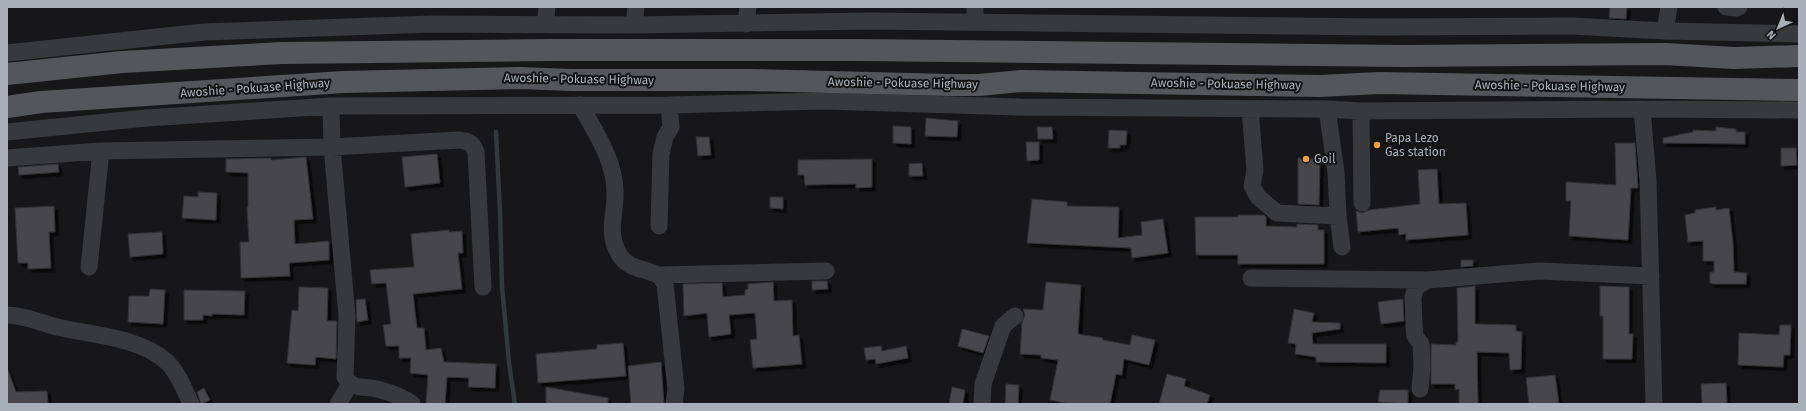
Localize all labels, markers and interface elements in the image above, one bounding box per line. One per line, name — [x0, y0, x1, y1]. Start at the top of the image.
north arrow — [1758, 8, 1798, 48]
text: N — [1764, 28, 1779, 42]
street label: Awoshie - Pokuase Highway — [504, 71, 654, 87]
street label: Awoshie - Pokuase Highway — [828, 75, 978, 91]
street label: Awoshie - Pokuase Highway — [180, 76, 330, 100]
street label: Awoshie - Pokuase Highway — [1151, 76, 1301, 92]
street label: Awoshie - Pokuase Highway — [1475, 78, 1625, 94]
place label: Papa Lezo Gas station — [1385, 131, 1446, 159]
marker: Papa Lezo Gas station — [1372, 140, 1382, 150]
place label: Goil — [1314, 152, 1336, 166]
marker: Goil — [1301, 154, 1311, 164]

